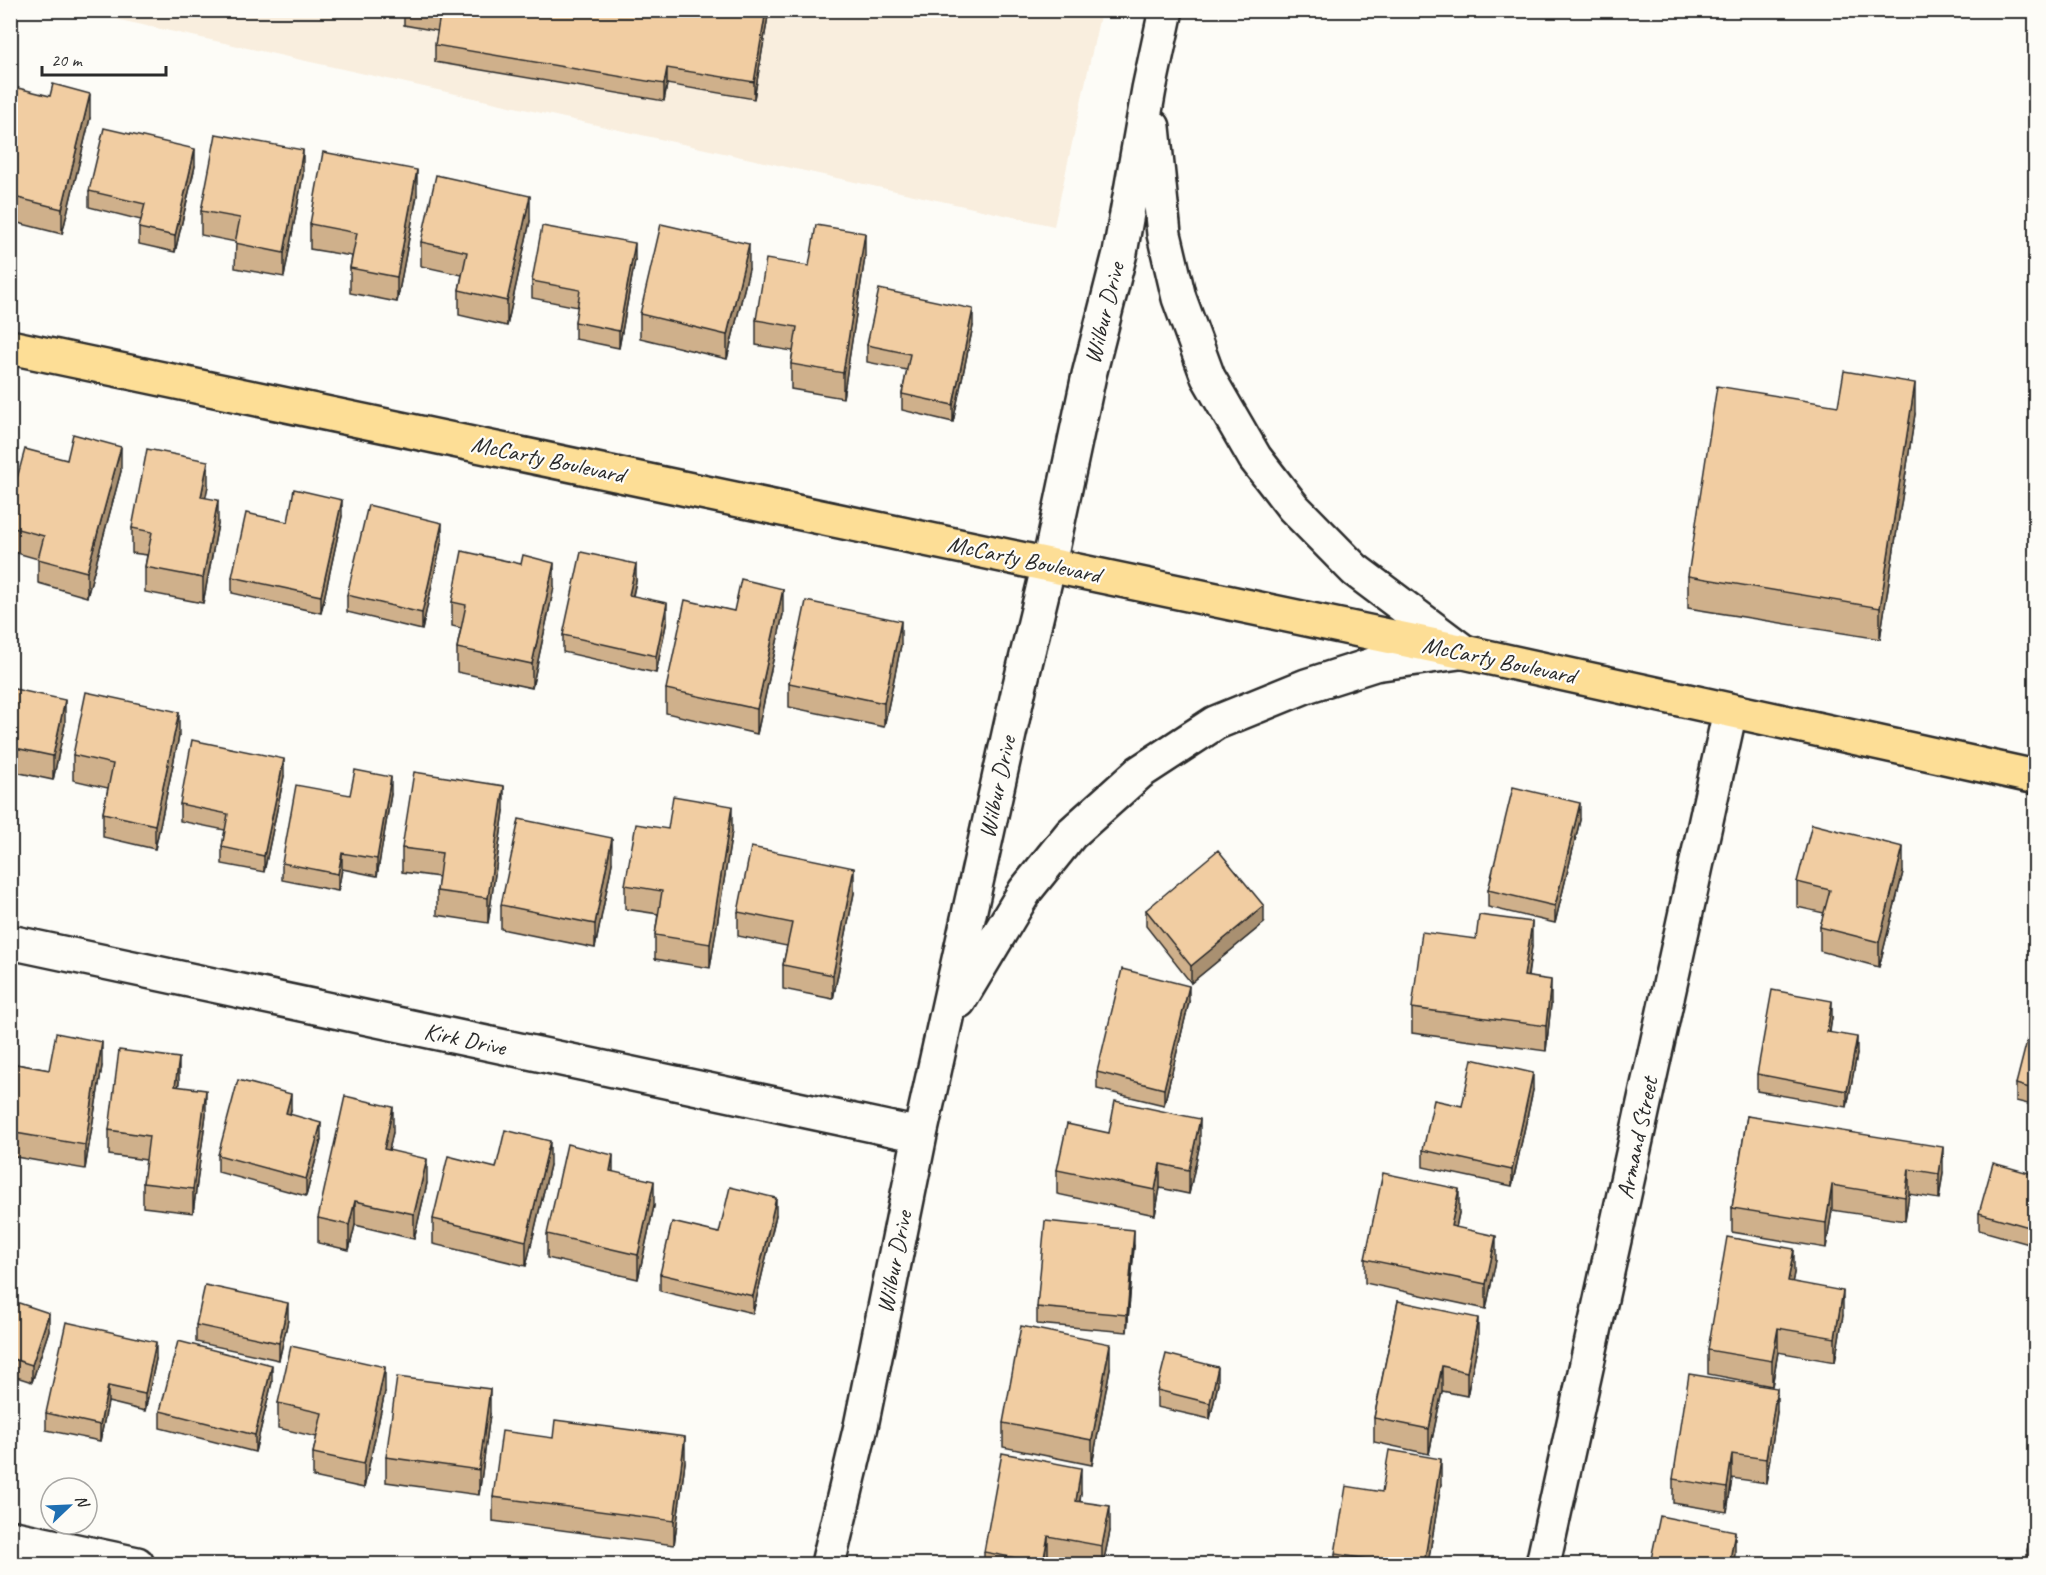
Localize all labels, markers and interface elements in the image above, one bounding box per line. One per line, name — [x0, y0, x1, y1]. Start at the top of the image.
scale bar — [42, 39, 166, 77]
text: 20 m — [51, 49, 84, 71]
street label: Wilbur Drive — [1077, 257, 1132, 367]
street label: McCarty Boulevard — [469, 428, 631, 491]
street label: McCarty Boulevard — [945, 528, 1107, 591]
street label: McCarty Boulevard — [1420, 629, 1582, 692]
street label: Wilbur Drive — [972, 731, 1023, 841]
street label: Kirk Drive — [421, 1016, 511, 1063]
street label: Armand Street — [1609, 1072, 1665, 1202]
street label: Wilbur Drive — [869, 1206, 919, 1316]
north arrow — [39, 1476, 99, 1536]
text: N — [71, 1492, 94, 1512]

